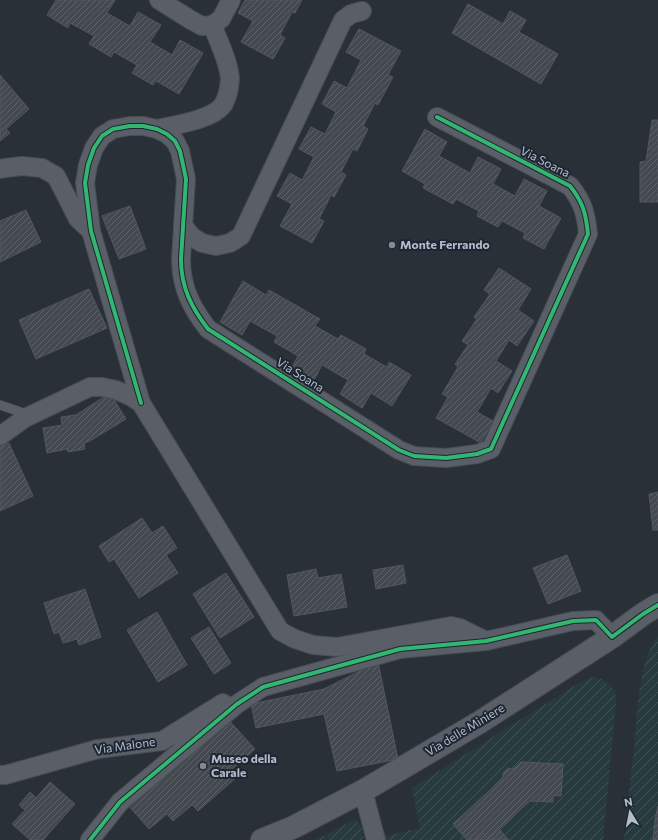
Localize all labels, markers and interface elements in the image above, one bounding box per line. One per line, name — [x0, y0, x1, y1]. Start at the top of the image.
street label: Via Soana — [518, 143, 572, 180]
place label: Monte Ferrando — [400, 237, 490, 251]
marker: Monte Ferrando — [387, 240, 397, 250]
street label: Via Soana — [274, 354, 327, 394]
street label: Via delle Miniere — [422, 700, 507, 758]
street label: Via Malone — [94, 734, 156, 756]
place label: Museo della Carale — [211, 751, 277, 779]
marker: Museo della Carale — [198, 761, 208, 771]
north arrow — [610, 792, 650, 832]
text: N — [623, 795, 633, 809]

